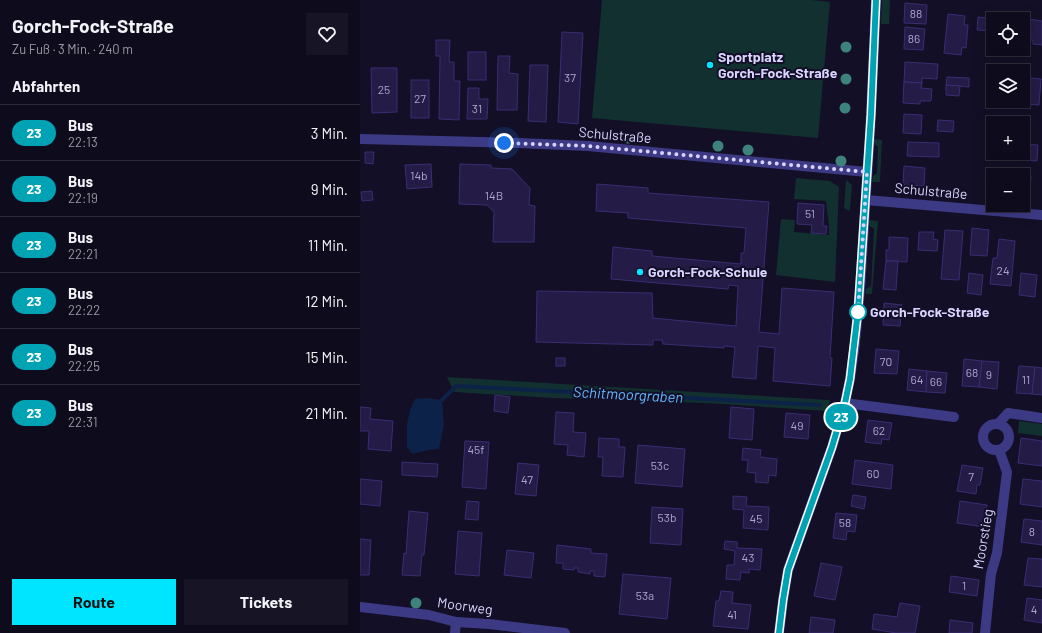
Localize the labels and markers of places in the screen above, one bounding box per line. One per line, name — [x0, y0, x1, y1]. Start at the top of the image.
place label: Sportplatz Gorch-Fock-Straße — [718, 48, 838, 81]
marker: Sportplatz Gorch-Fock-Straße — [705, 60, 715, 70]
place label: Gorch-Fock-Schule — [648, 263, 768, 280]
marker: Gorch-Fock-Schule — [635, 267, 645, 277]
marker: Gorch-Fock-Straße — [849, 303, 867, 321]
place label: Gorch-Fock-Straße — [870, 303, 990, 320]

